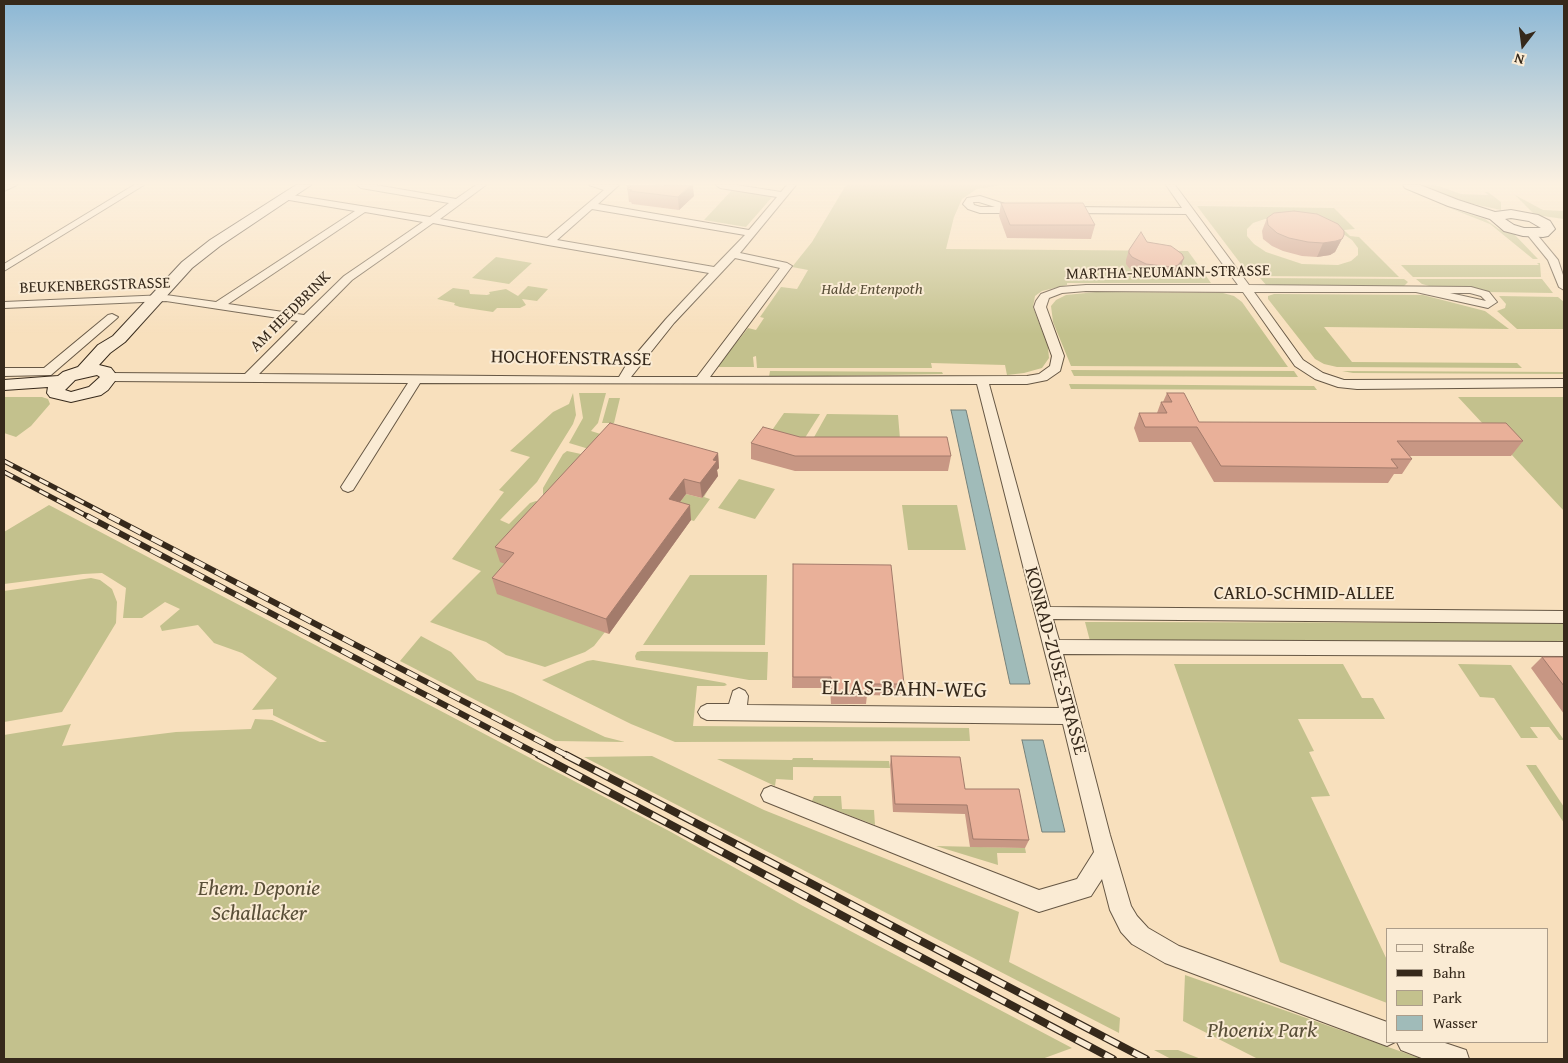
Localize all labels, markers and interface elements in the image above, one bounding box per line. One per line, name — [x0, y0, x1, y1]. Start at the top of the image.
north arrow — [1498, 20, 1548, 70]
text: N — [1512, 49, 1526, 70]
street label: MARTHA-NEUMANN-STRASSE — [1066, 262, 1270, 284]
street label: AM HEEDBRINK — [247, 268, 335, 356]
street label: BEUKENBERGSTRASSE — [19, 274, 171, 298]
park label: Halde Entenpoth — [821, 280, 923, 300]
street label: HOCHOFENSTRASSE — [491, 346, 651, 372]
street label: KONRAD-ZUSE-STRASSE — [1019, 564, 1091, 758]
street label: CARLO-SCHMID-ALLEE — [1214, 583, 1394, 605]
street label: ELIAS-BAHN-WEG — [821, 675, 987, 705]
park label: Ehem. Deponie Schallacker — [198, 876, 320, 928]
legend — [1386, 928, 1548, 1043]
text: Straße — [1433, 937, 1475, 958]
text: Bahn — [1433, 962, 1465, 983]
text: Park — [1433, 987, 1462, 1008]
text: Wasser — [1433, 1012, 1477, 1033]
park label: Phoenix Park — [1207, 1018, 1317, 1044]

